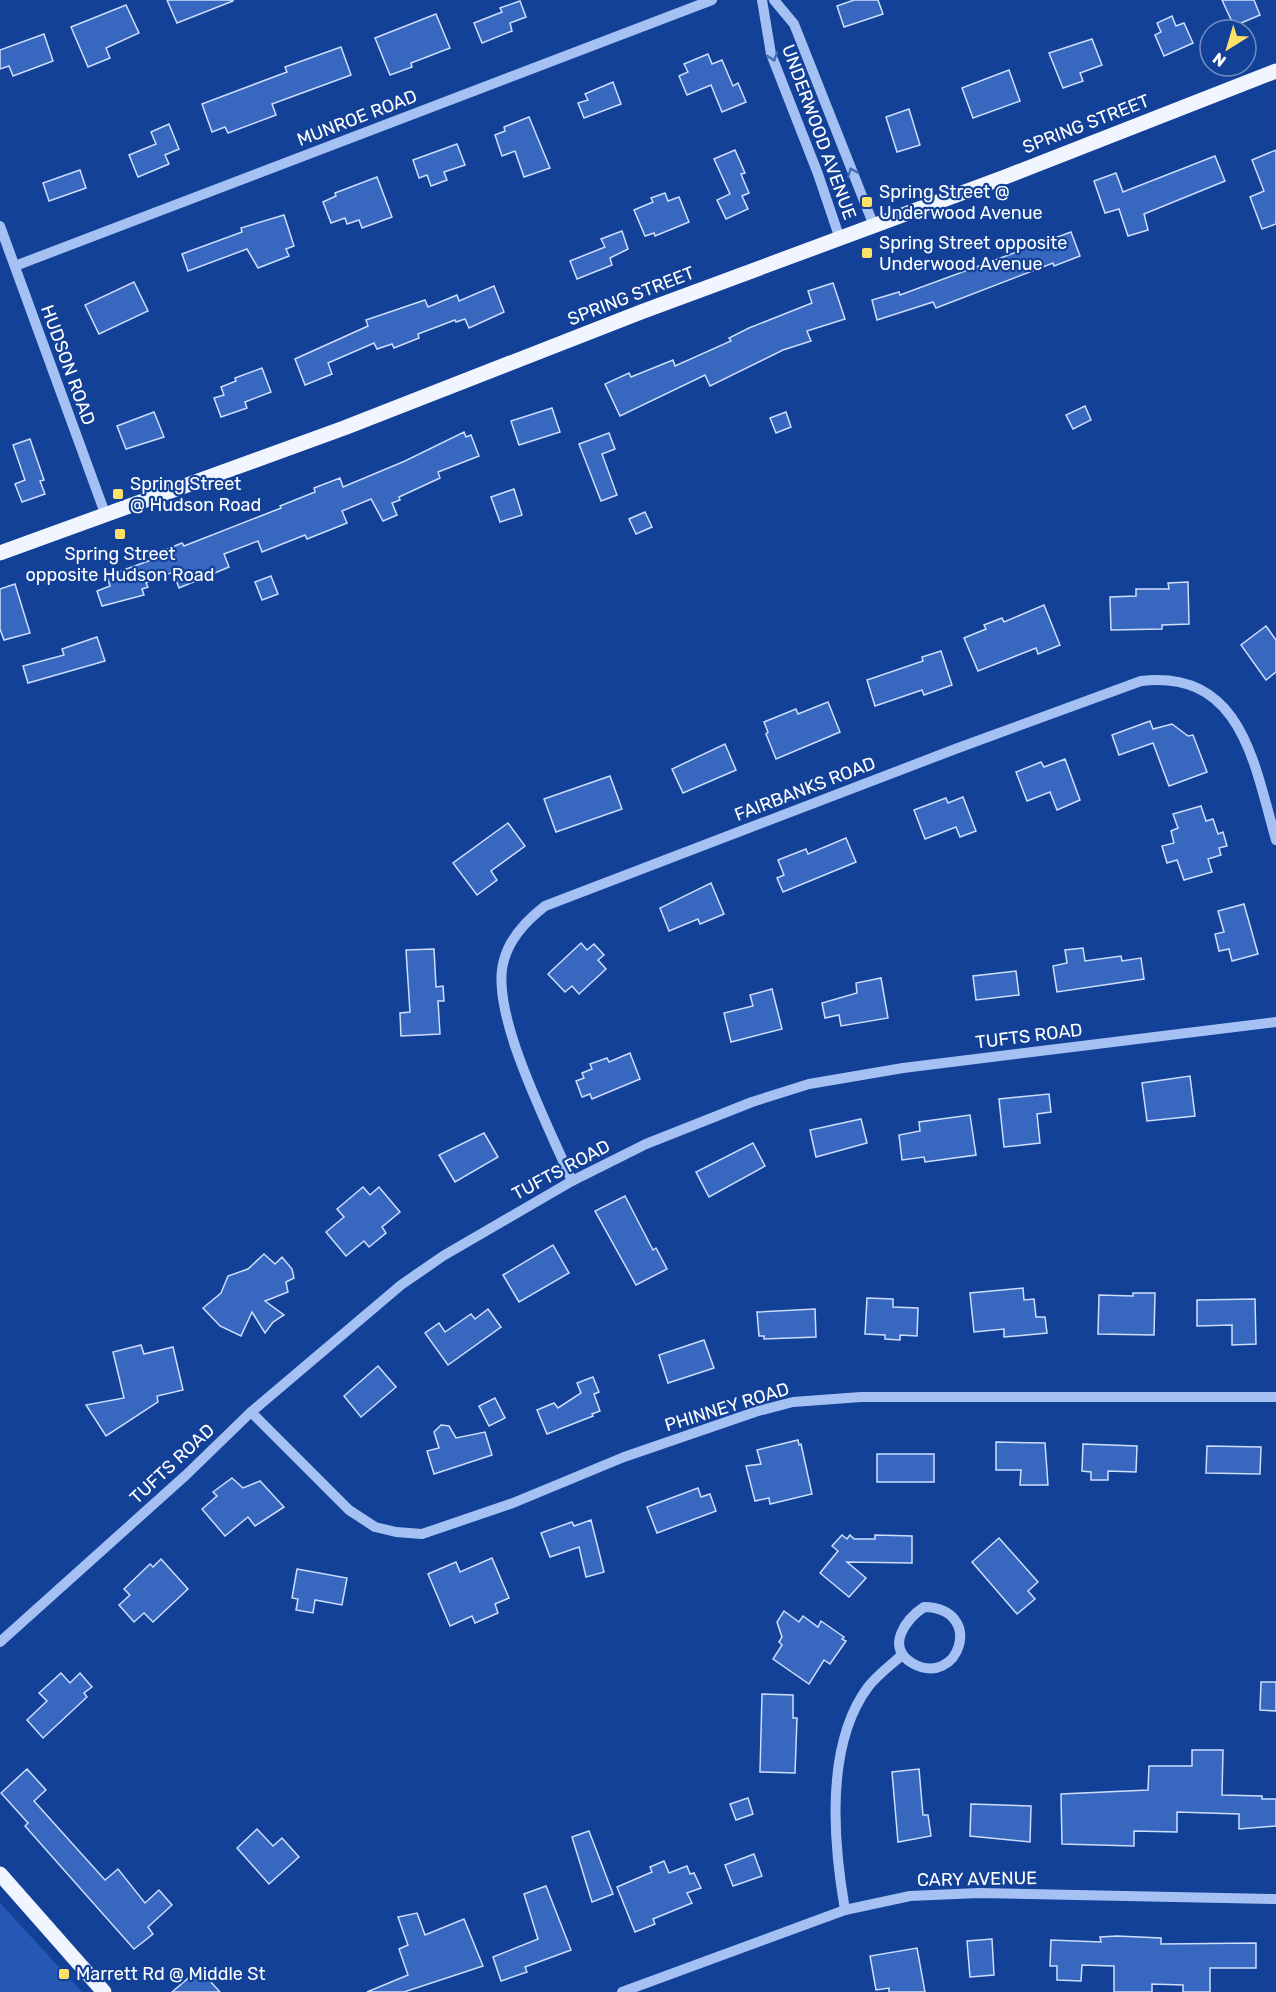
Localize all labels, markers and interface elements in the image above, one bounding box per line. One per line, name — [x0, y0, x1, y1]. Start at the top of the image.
north arrow — [1198, 18, 1258, 78]
street label: UNDERWOOD AVENUE — [777, 41, 861, 223]
text: N — [1209, 49, 1230, 71]
one-way arrow — [765, 51, 778, 62]
street label: MUNROE ROAD — [294, 85, 420, 151]
street label: SPRING STREET — [1019, 90, 1153, 158]
one-way arrow — [847, 167, 859, 178]
place label: Spring Street @ Underwood Avenue — [879, 181, 1043, 224]
marker: Spring Street @ Underwood Avenue — [860, 195, 874, 209]
place label: Spring Street opposite Underwood Avenue — [879, 232, 1067, 275]
marker: Spring Street opposite Underwood Avenue — [860, 246, 874, 260]
street label: SPRING STREET — [564, 262, 698, 330]
street label: HUDSON ROAD — [36, 302, 100, 428]
place label: Spring Street @ Hudson Road — [130, 473, 261, 516]
marker: Spring Street @ Hudson Road — [111, 487, 125, 501]
marker: Spring Street opposite Hudson Road — [113, 527, 127, 541]
place label: Spring Street opposite Hudson Road — [25, 543, 215, 586]
street label: FAIRBANKS ROAD — [731, 752, 879, 826]
street label: TUFTS ROAD — [974, 1019, 1084, 1053]
street label: TUFTS ROAD — [508, 1135, 614, 1205]
street label: PHINNEY ROAD — [662, 1378, 792, 1436]
street label: TUFTS ROAD — [125, 1419, 219, 1509]
street label: CARY AVENUE — [917, 1867, 1037, 1891]
place label: Marrett Rd @ Middle St — [76, 1963, 266, 1985]
marker: Marrett Rd @ Middle St — [57, 1967, 71, 1981]

